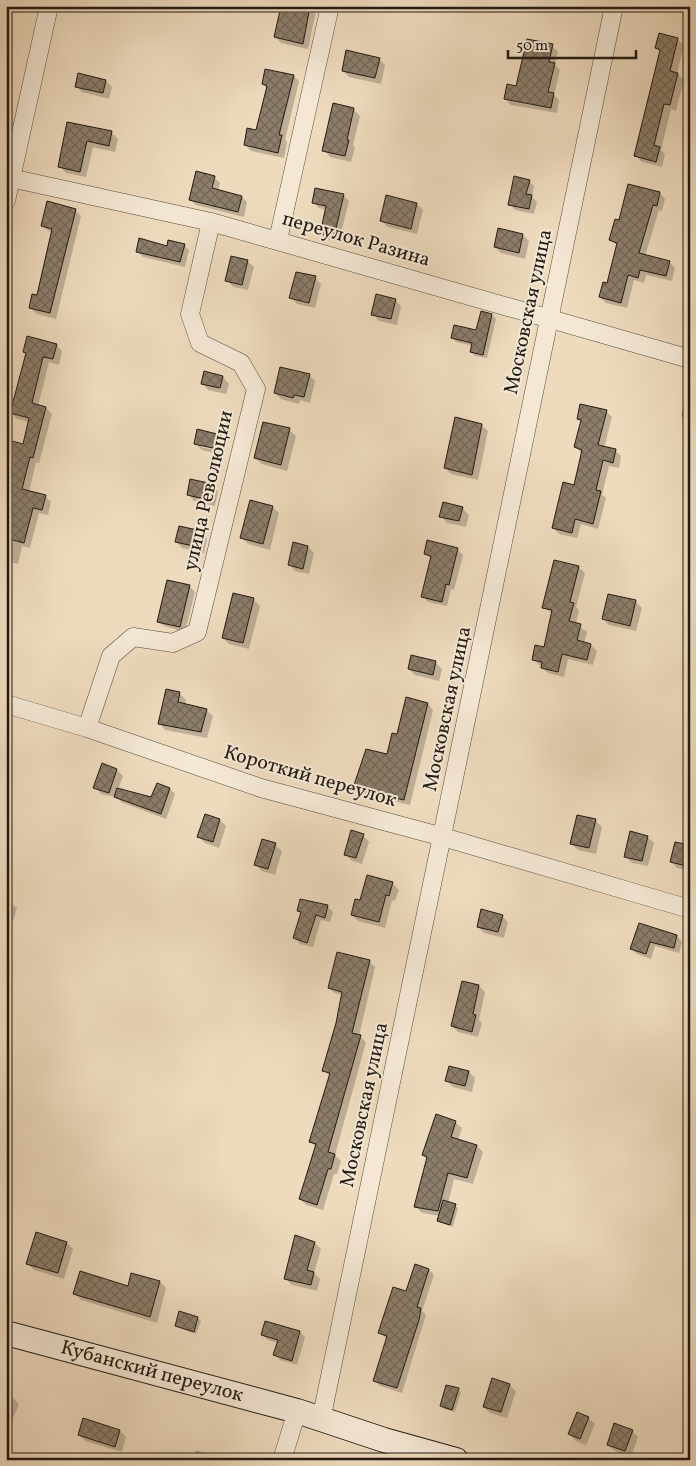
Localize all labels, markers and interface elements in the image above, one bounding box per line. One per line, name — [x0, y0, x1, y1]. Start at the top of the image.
scale bar — [508, 28, 636, 60]
text: 50 m — [516, 36, 548, 57]
street label: переулок Разина — [279, 205, 433, 275]
street label: Московская улица — [498, 227, 560, 397]
street label: улица Революции — [177, 408, 241, 574]
street label: Московская улица — [417, 624, 479, 794]
street label: Короткий переулок — [220, 739, 400, 815]
street label: Московская улица — [334, 1020, 396, 1190]
street label: Кубанский переулок — [57, 1334, 247, 1410]

